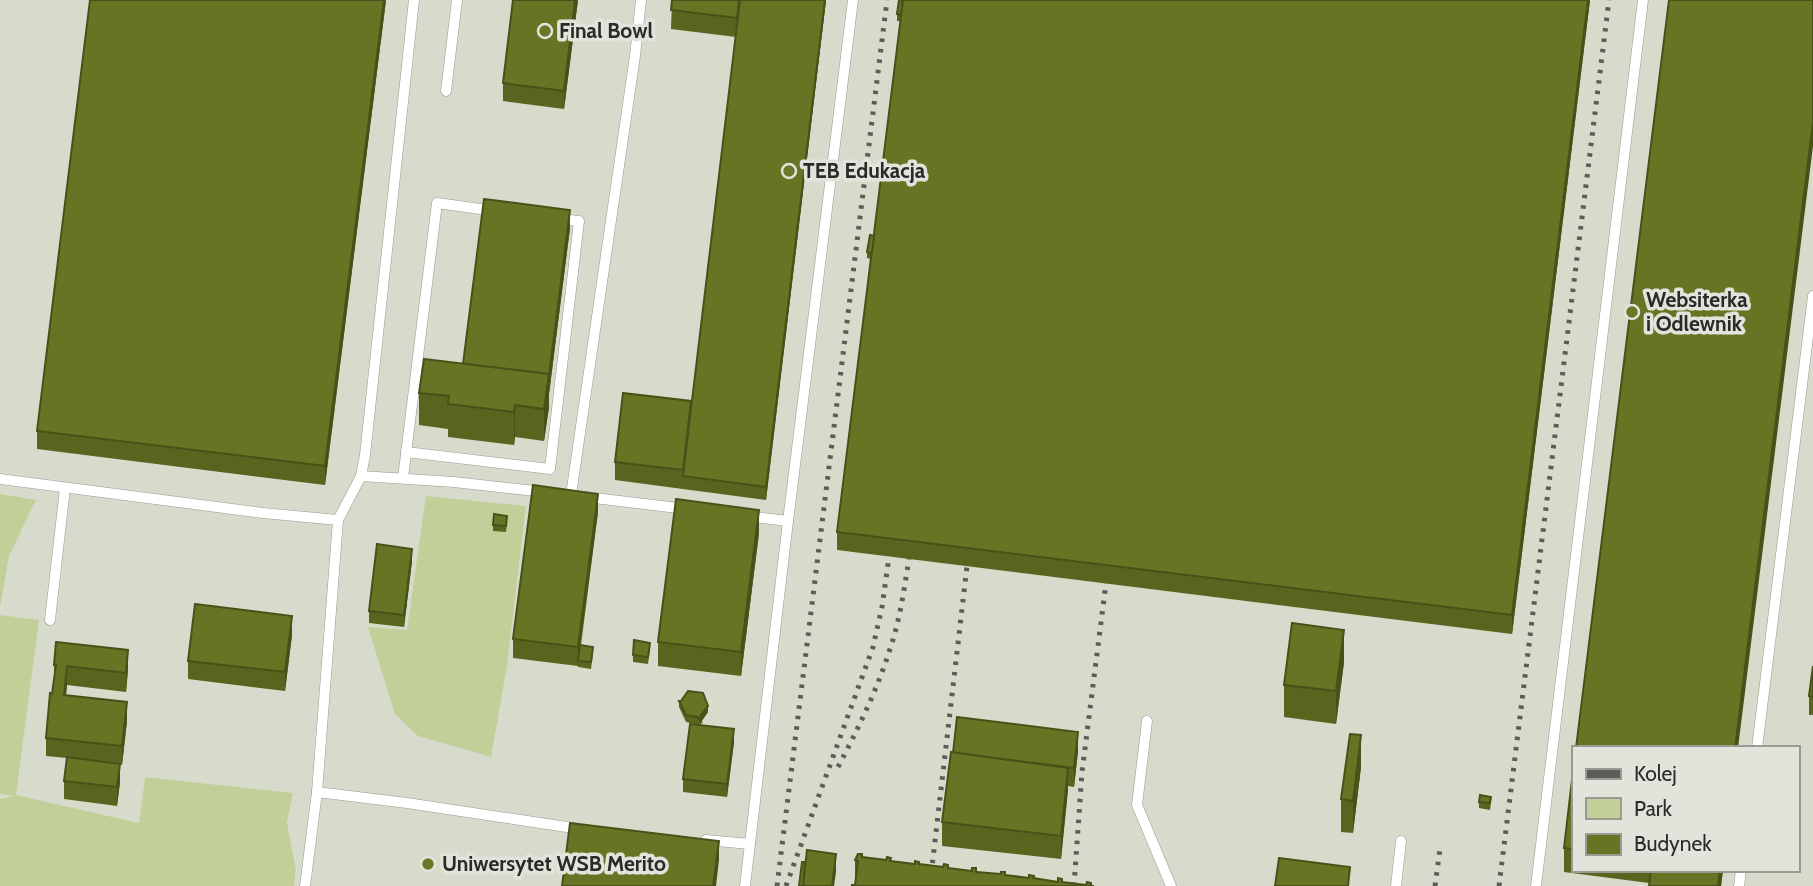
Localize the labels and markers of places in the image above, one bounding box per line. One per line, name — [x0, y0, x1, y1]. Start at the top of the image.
place label: Final Bowl — [559, 18, 653, 43]
marker: Final Bowl — [537, 23, 553, 39]
place label: TEB Edukacja — [803, 158, 926, 183]
marker: TEB Edukacja — [781, 163, 797, 179]
place label: Websiterka i Odlewnik — [1646, 287, 1748, 336]
marker: Websiterka i Odlewnik — [1624, 304, 1640, 320]
place label: Uniwersytet WSB Merito — [442, 851, 666, 876]
marker: Uniwersytet WSB Merito — [420, 856, 436, 872]

